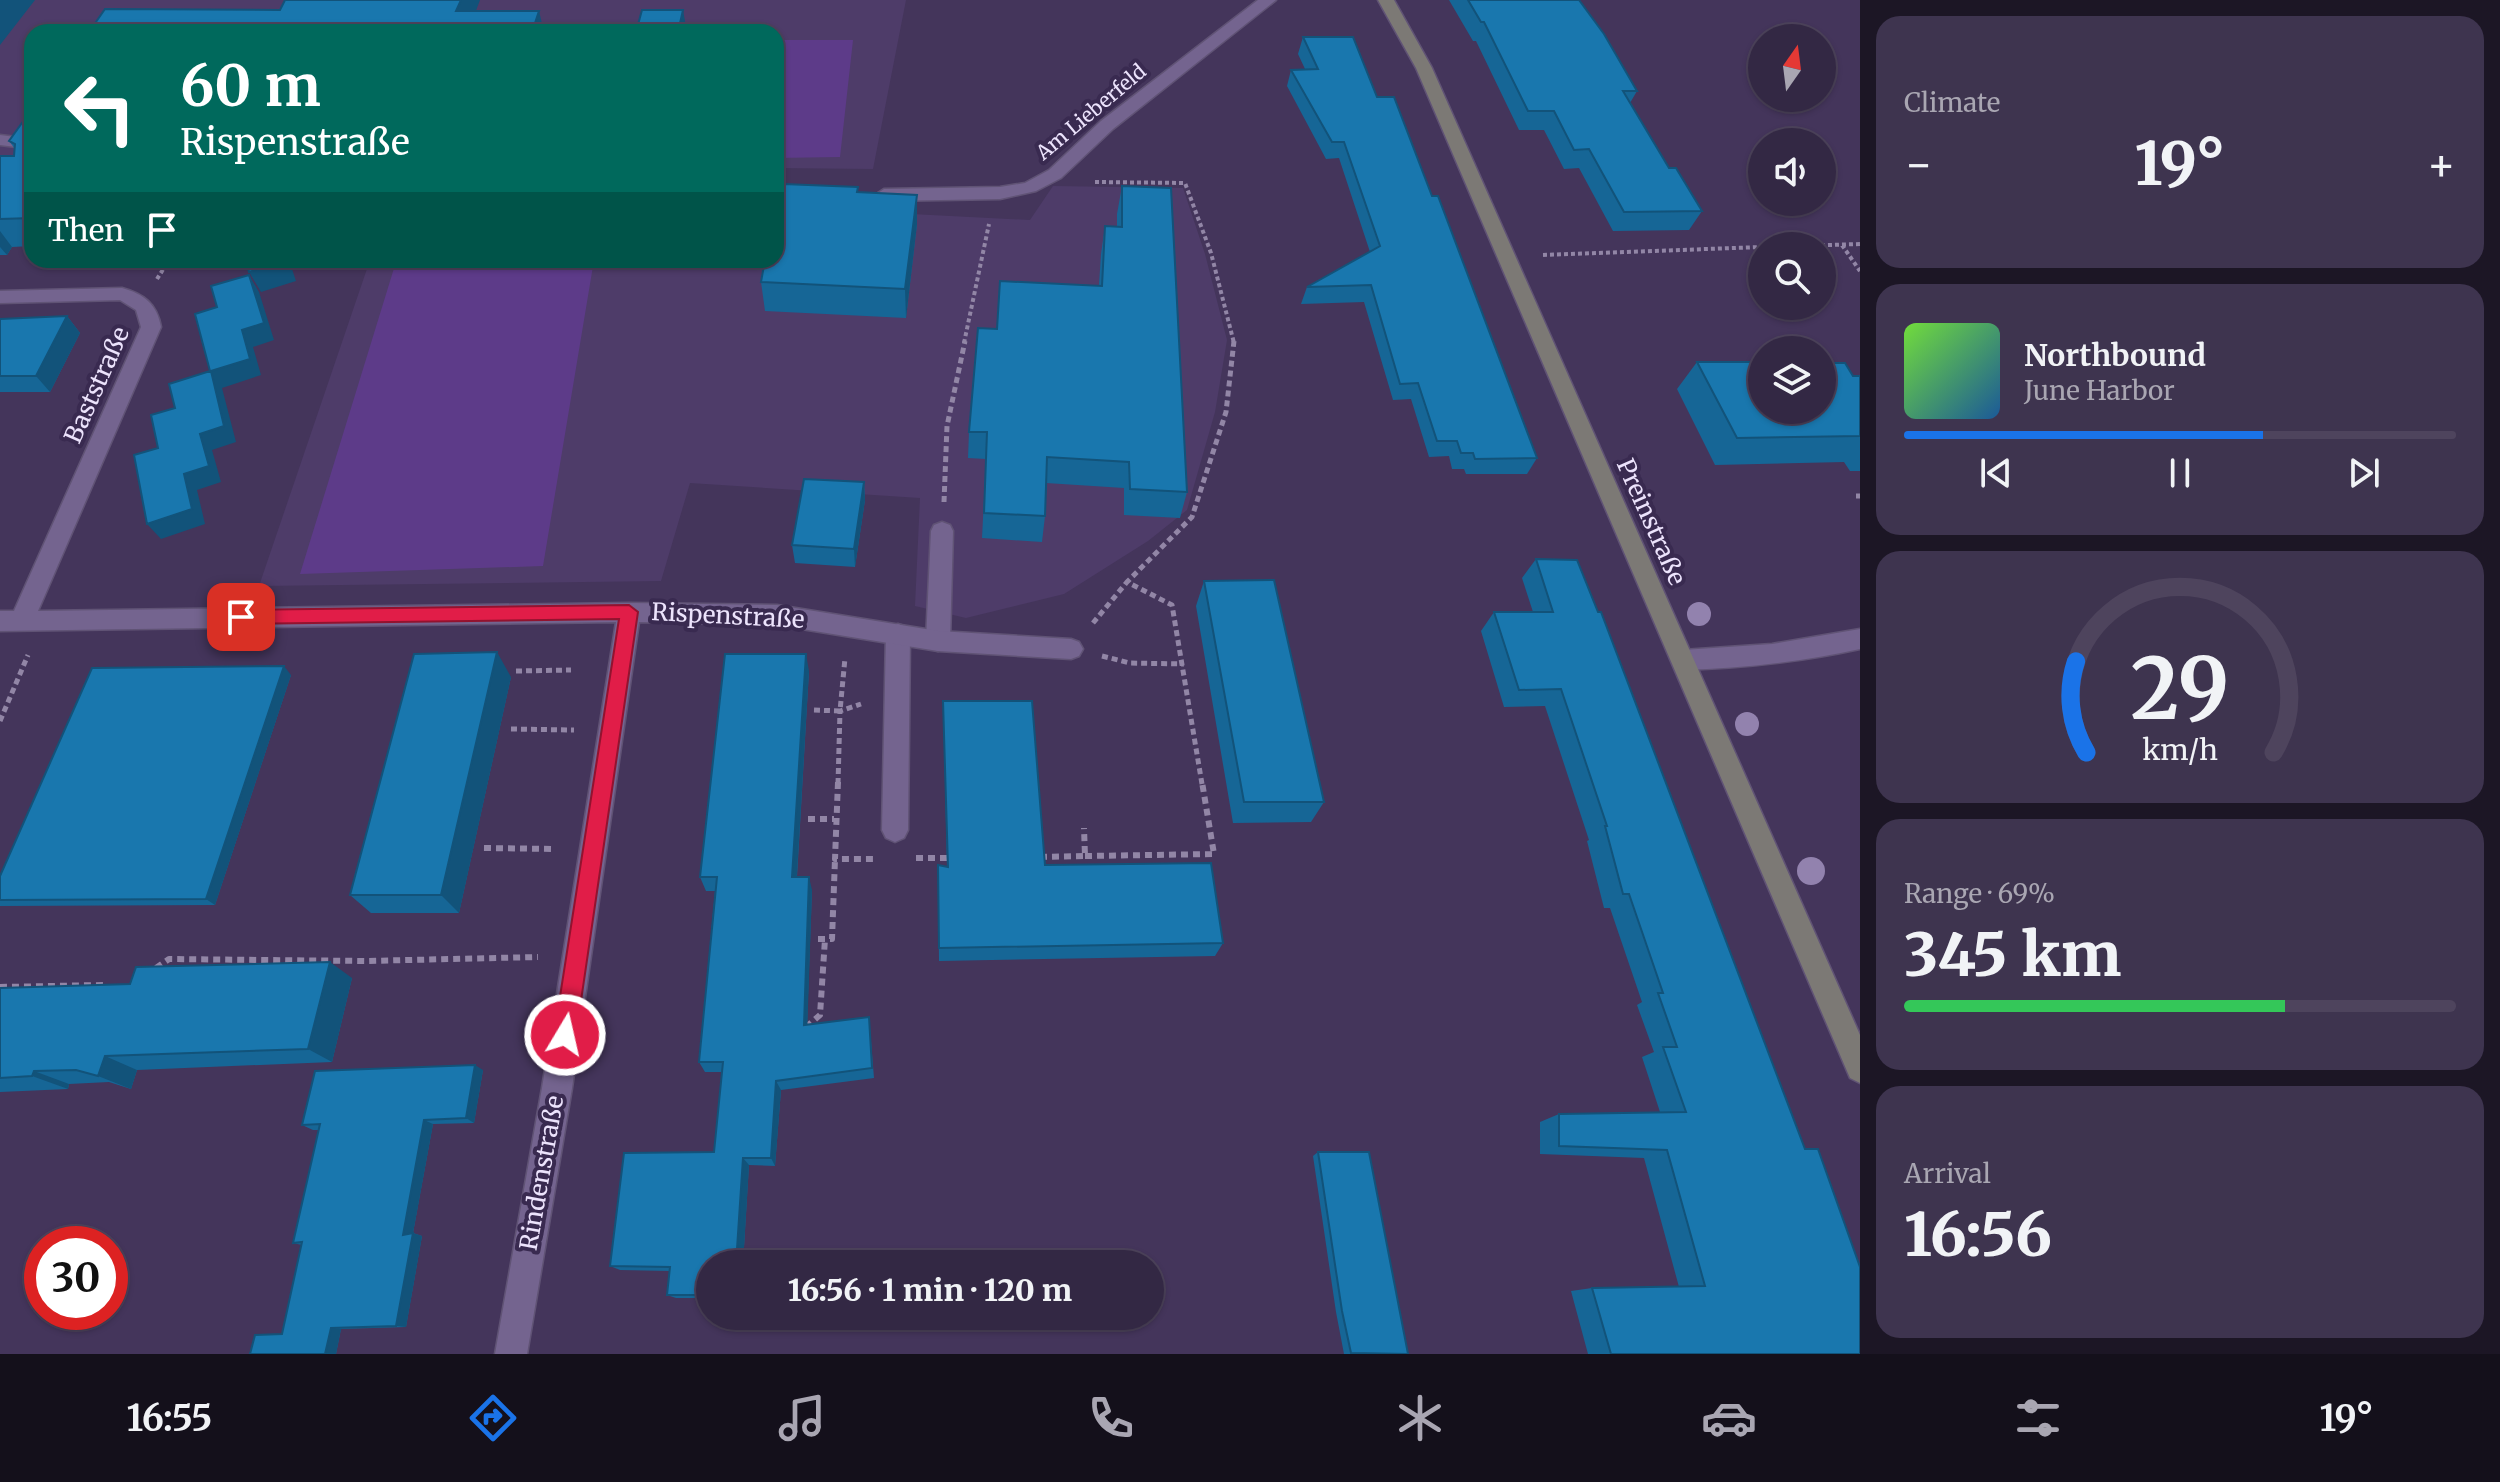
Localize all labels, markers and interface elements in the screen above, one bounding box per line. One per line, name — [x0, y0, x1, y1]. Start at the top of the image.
north arrow — [1748, 24, 1836, 112]
map controls — [1748, 24, 1836, 424]
text: 60 m — [180, 51, 321, 121]
icon: left — [48, 56, 152, 160]
street label: Am Lieberfeld — [1030, 58, 1151, 165]
text: Climate — [1904, 86, 2000, 119]
text: Rispenstraße — [180, 120, 410, 165]
text: 19° — [2135, 126, 2225, 201]
button: sound — [1748, 128, 1836, 216]
text: − — [1904, 137, 1933, 192]
text: + — [2427, 137, 2456, 192]
icon: arrive — [140, 208, 184, 252]
text: Then — [48, 211, 124, 249]
button: search — [1748, 232, 1836, 320]
street label: Baststraße — [57, 322, 136, 448]
button: layers — [1748, 336, 1836, 424]
text: Northbound — [2024, 336, 2206, 374]
text: June Harbor — [2024, 374, 2175, 407]
icon: previous — [1974, 451, 2018, 495]
icon: pause — [2158, 451, 2202, 495]
icon: next — [2342, 451, 2386, 495]
street label: Preinstraße — [1610, 454, 1693, 590]
pin — [207, 583, 275, 651]
icon: arrive — [219, 595, 263, 639]
street label: Rispenstraße — [651, 596, 805, 635]
text: 29 — [2131, 637, 2229, 742]
text: km/h — [2142, 732, 2218, 768]
text: Range · 69% — [1904, 877, 2055, 910]
text: 345 km — [1904, 917, 2121, 992]
position arrow — [523, 993, 607, 1077]
street label: Rindenstraße — [513, 1093, 570, 1253]
text: Arrival — [1904, 1157, 1991, 1190]
text: 16:56 — [1904, 1197, 2052, 1272]
speed limit sign: 30 — [24, 1226, 128, 1330]
text: 16:56 · 1 min · 120 m — [788, 1271, 1072, 1309]
icon: directions — [465, 1390, 521, 1446]
icon: music — [774, 1390, 830, 1446]
icon: phone — [1083, 1390, 1139, 1446]
icon: climate — [1392, 1390, 1448, 1446]
icon: car — [1701, 1390, 1757, 1446]
icon: filters — [2010, 1390, 2066, 1446]
text: 16:55 — [127, 1396, 212, 1441]
text: 19° — [2319, 1396, 2373, 1441]

